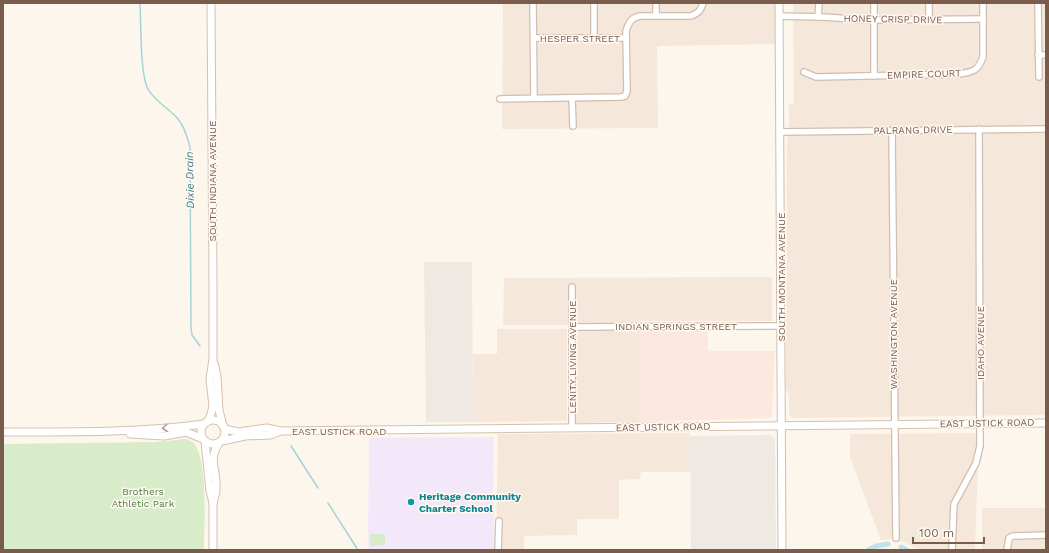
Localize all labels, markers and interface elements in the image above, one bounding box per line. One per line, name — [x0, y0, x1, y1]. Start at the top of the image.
street label: HONEY CRISP DRIVE — [843, 13, 943, 25]
street label: HESPER STREET — [540, 33, 620, 44]
street label: EMPIRE COURT — [887, 67, 961, 81]
street label: SOUTH INDIANA AVENUE — [207, 120, 218, 242]
street label: PALRANG DRIVE — [873, 124, 953, 136]
water label: Dixie Drain — [183, 151, 197, 209]
street label: SOUTH MONTANA AVENUE — [776, 212, 787, 342]
street label: WASHINGTON AVENUE — [888, 279, 899, 389]
street label: LENITY LIVING AVENUE — [567, 300, 578, 414]
street label: IDAHO AVENUE — [975, 306, 986, 380]
street label: INDIAN SPRINGS STREET — [615, 321, 737, 332]
street label: EAST USTICK ROAD — [940, 417, 1034, 429]
street label: EAST USTICK ROAD — [616, 421, 710, 433]
one-way arrow — [162, 424, 168, 433]
street label: EAST USTICK ROAD — [292, 426, 386, 437]
park label: Brothers Athletic Park — [112, 486, 175, 509]
place label: Heritage Community Charter School — [419, 491, 521, 514]
marker: Heritage Community Charter School — [406, 497, 416, 507]
scale bar — [913, 519, 984, 545]
text: 100 m — [919, 526, 954, 540]

